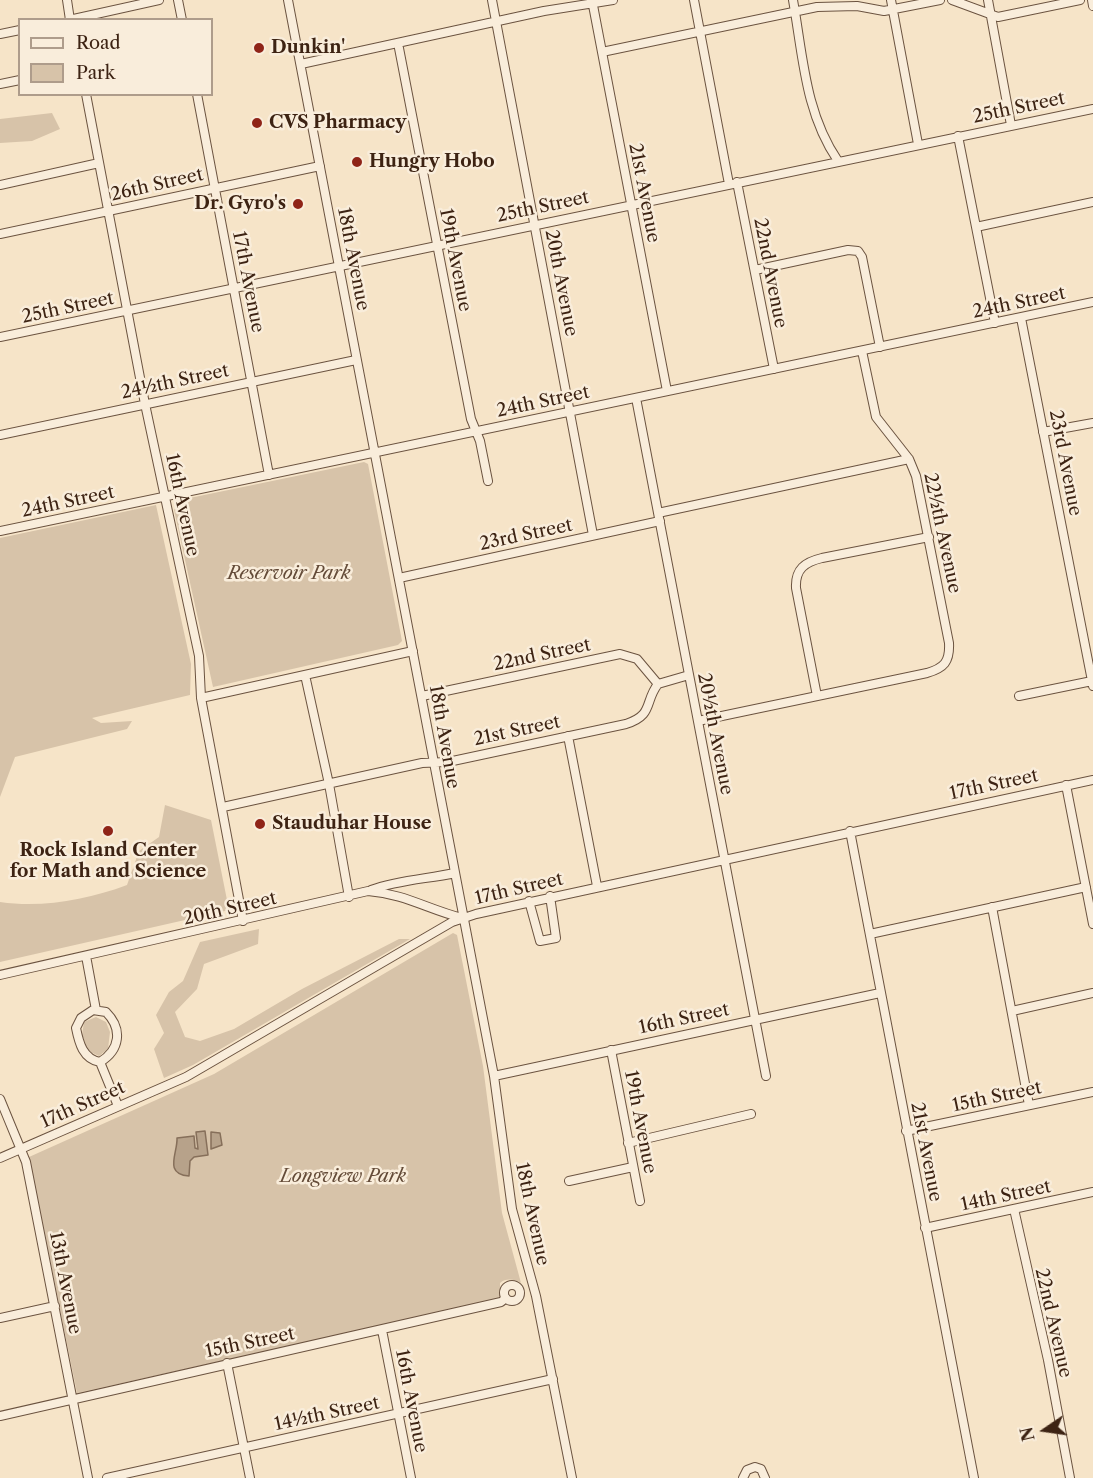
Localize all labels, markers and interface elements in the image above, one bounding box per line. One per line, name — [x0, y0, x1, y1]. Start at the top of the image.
legend — [18, 18, 213, 96]
text: Road — [76, 32, 121, 54]
place label: Dunkin' — [271, 37, 345, 59]
marker: Dunkin' — [252, 41, 266, 55]
text: Park — [76, 62, 115, 84]
street label: 25th Street — [971, 88, 1067, 128]
place label: CVS Pharmacy — [269, 112, 406, 134]
marker: CVS Pharmacy — [250, 116, 264, 130]
street label: 21st Avenue — [624, 141, 664, 245]
place label: Hungry Hobo — [369, 151, 495, 173]
marker: Hungry Hobo — [350, 155, 364, 169]
street label: 26th Street — [109, 164, 205, 206]
street label: 25th Street — [495, 187, 591, 227]
place label: Dr. Gyro's — [194, 193, 286, 215]
marker: Dr. Gyro's — [291, 197, 305, 211]
street label: 18th Avenue — [332, 206, 374, 312]
street label: 19th Avenue — [434, 207, 476, 313]
street label: 22nd Avenue — [749, 216, 791, 330]
street label: 20th Avenue — [540, 228, 582, 338]
street label: 17th Avenue — [228, 229, 268, 335]
street label: 24th Street — [971, 283, 1067, 323]
street label: 25th Street — [20, 288, 116, 328]
street label: 24½th Street — [119, 360, 231, 404]
street label: 24th Street — [495, 382, 591, 422]
street label: 23rd Avenue — [1044, 408, 1086, 518]
street label: 16th Avenue — [161, 452, 203, 558]
street label: 22½th Avenue — [919, 471, 965, 595]
street label: 24th Street — [20, 482, 116, 522]
street label: 23rd Street — [478, 515, 574, 555]
park label: Reservoir Park — [228, 563, 350, 585]
street label: 22nd Street — [491, 634, 593, 676]
street label: 20½th Avenue — [693, 671, 737, 797]
street label: 18th Avenue — [424, 684, 464, 790]
street label: 21st Street — [472, 711, 562, 751]
street label: 17th Street — [948, 765, 1040, 805]
place label: Stauduhar House — [272, 813, 432, 835]
marker: Stauduhar House — [253, 817, 267, 831]
marker: Rock Island Center for Math and Science — [101, 824, 115, 838]
place label: Rock Island Center for Math and Science — [10, 840, 206, 882]
street label: 17th Street — [473, 868, 565, 910]
street label: 20th Street — [181, 888, 279, 930]
street label: 16th Street — [637, 999, 731, 1039]
street label: 19th Avenue — [619, 1069, 661, 1175]
street label: 17th Street — [38, 1077, 128, 1133]
street label: 15th Street — [950, 1077, 1044, 1117]
street label: 21st Avenue — [906, 1100, 946, 1204]
street label: 18th Avenue — [511, 1161, 553, 1267]
park label: Longview Park — [280, 1166, 406, 1188]
street label: 14th Street — [959, 1176, 1053, 1216]
street label: 13th Avenue — [44, 1230, 86, 1336]
street label: 22nd Avenue — [1030, 1266, 1076, 1380]
street label: 15th Street — [203, 1323, 297, 1363]
street label: 16th Avenue — [390, 1348, 432, 1454]
street label: 14½th Street — [273, 1392, 381, 1436]
north arrow — [1015, 1400, 1075, 1460]
text: N — [1016, 1425, 1039, 1443]

